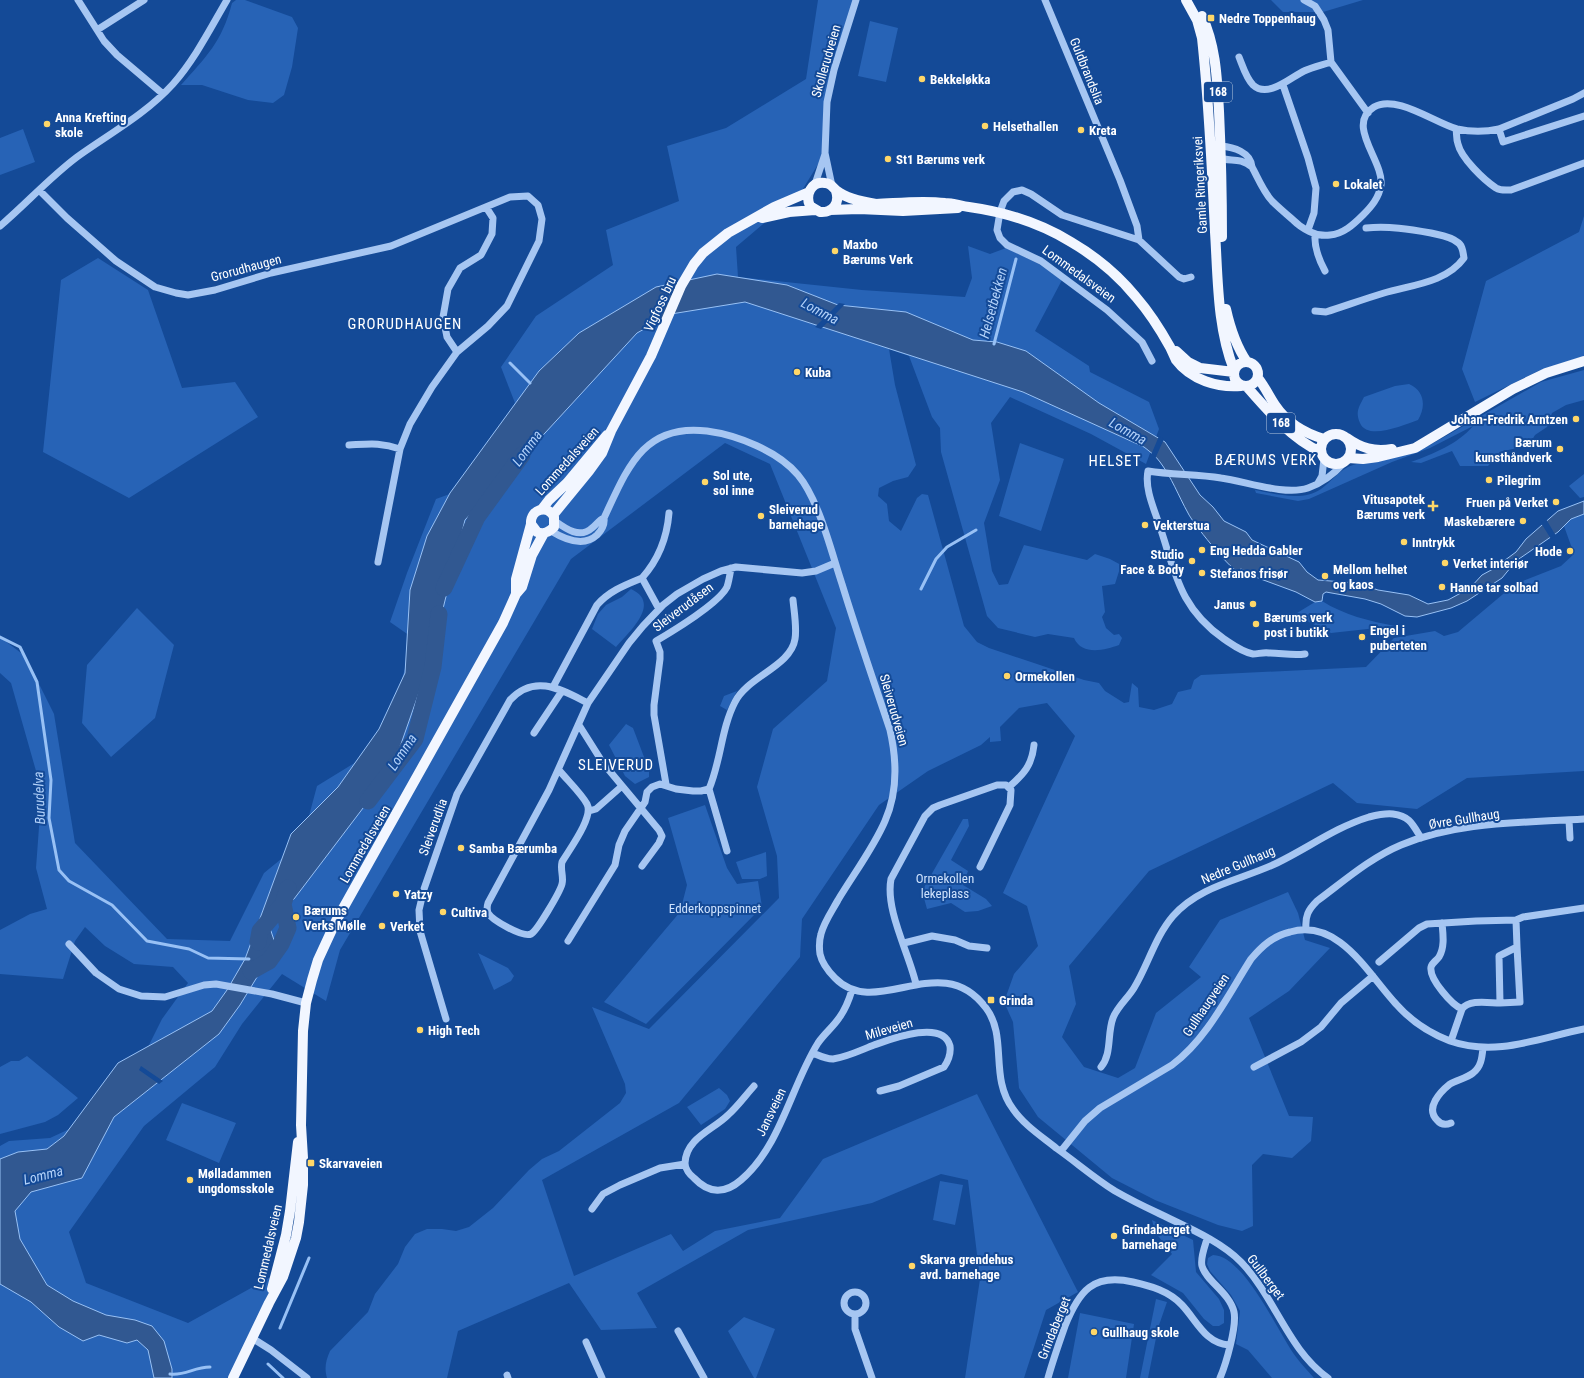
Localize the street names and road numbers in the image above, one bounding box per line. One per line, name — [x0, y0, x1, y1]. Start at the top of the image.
street label: Skollerudveien — [808, 23, 844, 99]
street label: Guldbrandslia — [1067, 35, 1107, 107]
road number: 168 — [1204, 82, 1232, 102]
street label: Gamle Ringeriksvei — [1190, 136, 1210, 234]
street label: Lommedalsveien — [1039, 242, 1119, 306]
street label: Grorudhaugen — [209, 251, 283, 285]
street label: Vigfoss bru — [641, 274, 679, 334]
road number: 168 — [1267, 413, 1295, 433]
street label: Lommedalsveien — [532, 424, 602, 498]
street label: Sleiverudåsen — [650, 579, 716, 635]
street label: Sleiverudveien — [877, 672, 911, 748]
street label: Sleiverudlia — [416, 797, 450, 857]
street label: Lommedalsveien — [337, 803, 393, 885]
street label: Øvre Gullhaug — [1428, 806, 1500, 832]
street label: Nedre Gullhaug — [1199, 843, 1277, 887]
street label: Gullhaugveien — [1180, 971, 1232, 1039]
street label: Mileveien — [864, 1015, 914, 1043]
street label: Jansveien — [753, 1085, 789, 1139]
street label: Lommedalsveien — [251, 1203, 285, 1291]
street label: Gullberget — [1244, 1251, 1288, 1303]
street label: Grindaberget — [1035, 1294, 1073, 1362]

